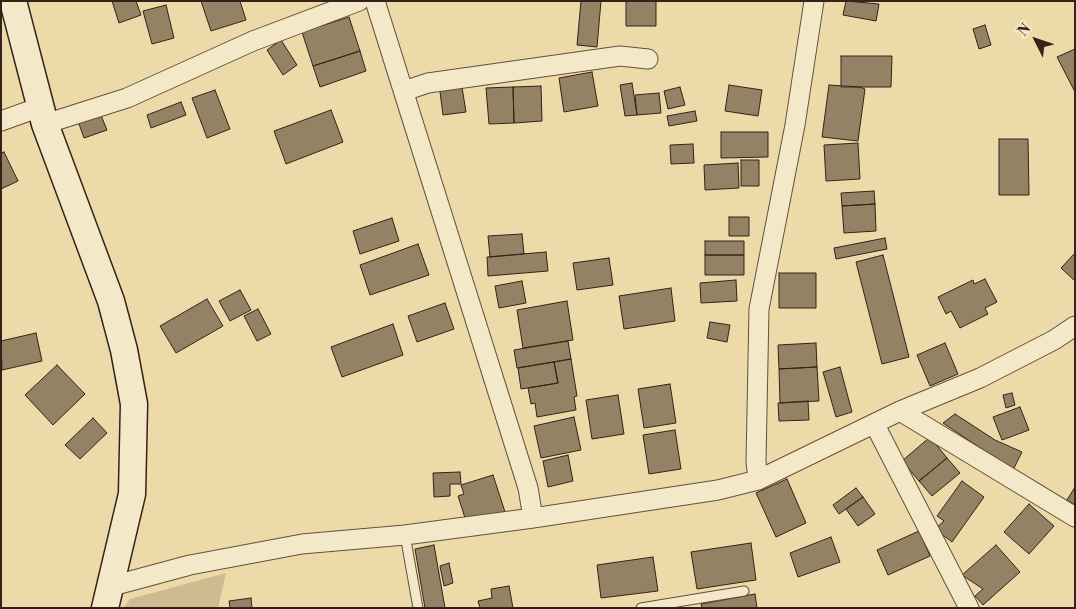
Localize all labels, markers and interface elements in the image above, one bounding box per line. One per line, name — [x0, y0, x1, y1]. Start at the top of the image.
north arrow — [1011, 15, 1061, 65]
text: N — [1014, 20, 1035, 40]

